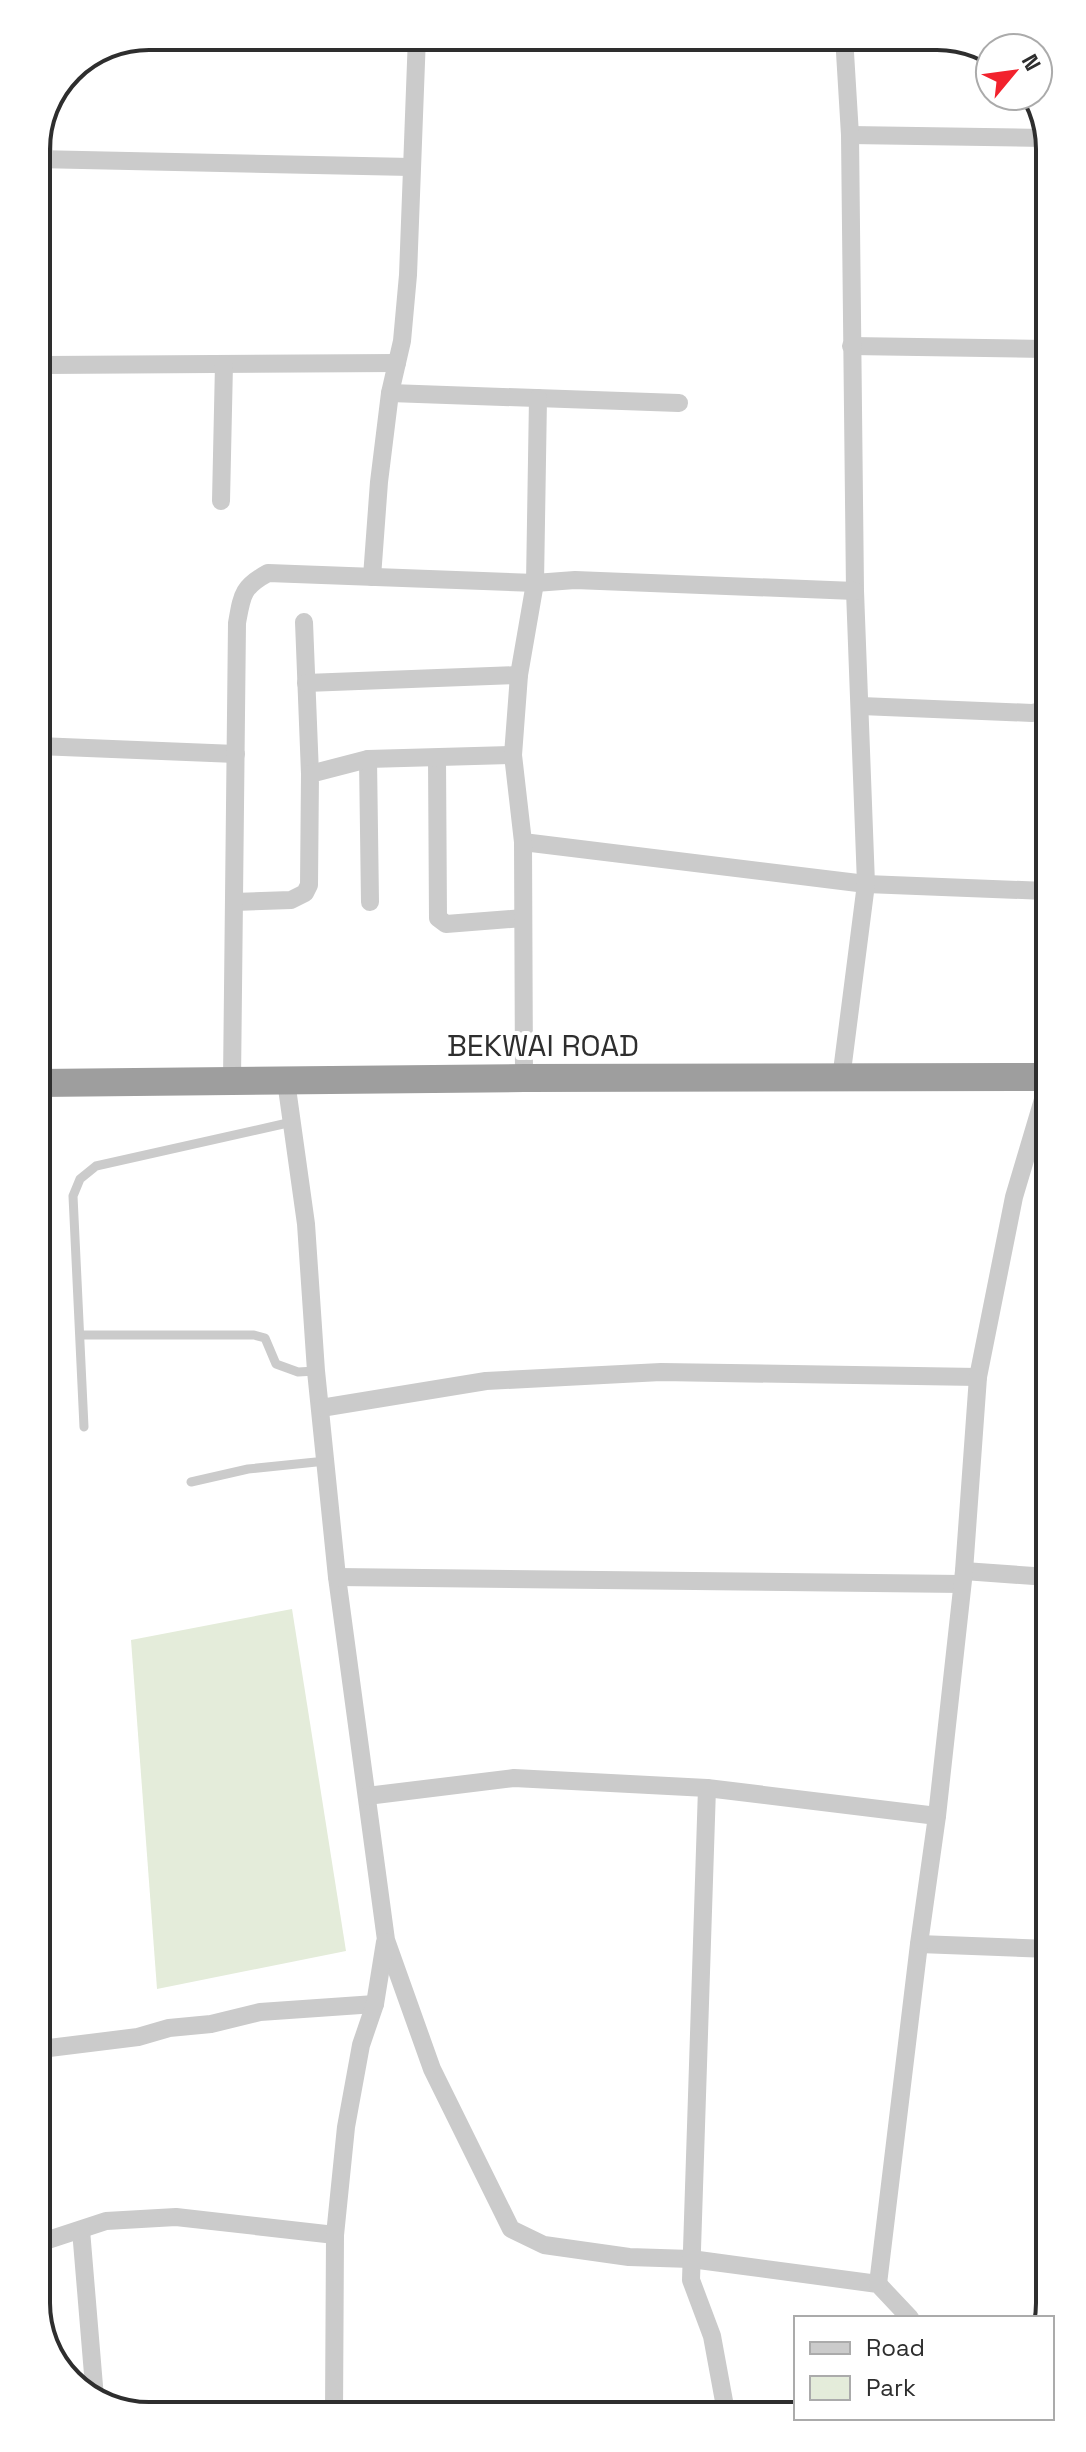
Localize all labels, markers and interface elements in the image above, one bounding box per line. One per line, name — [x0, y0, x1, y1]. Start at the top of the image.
north arrow — [974, 32, 1054, 112]
text: N — [1016, 49, 1047, 76]
street label: BEKWAI ROAD — [447, 1026, 639, 1065]
legend — [794, 2316, 1054, 2420]
text: Road — [866, 2332, 925, 2363]
text: Park — [866, 2372, 916, 2403]

